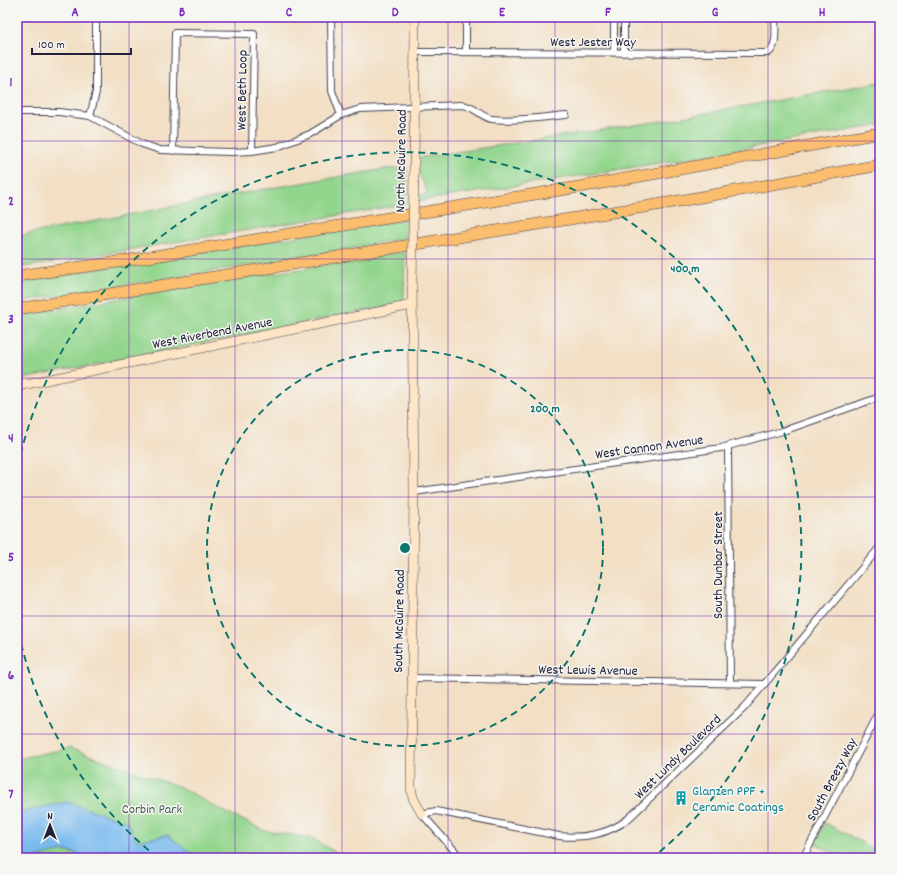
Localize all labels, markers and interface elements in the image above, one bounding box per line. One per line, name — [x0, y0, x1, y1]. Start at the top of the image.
text: A — [71, 4, 79, 23]
text: B — [179, 4, 185, 23]
text: C — [286, 4, 293, 23]
text: D — [392, 4, 399, 23]
text: E — [499, 4, 506, 23]
text: F — [605, 4, 611, 23]
text: G — [712, 4, 719, 23]
text: H — [819, 4, 826, 23]
scale bar — [32, 30, 131, 56]
street label: West Jester Way — [550, 33, 636, 53]
text: 100 m — [38, 37, 65, 54]
street label: West Beth Loop — [232, 50, 254, 131]
text: 1 — [10, 74, 13, 93]
street label: North McGuire Road — [391, 109, 413, 213]
text: 2 — [8, 193, 14, 212]
text: 400 m — [670, 261, 700, 278]
text: 3 — [8, 311, 14, 330]
street label: West Riverbend Avenue — [151, 313, 274, 355]
text: 200 m — [530, 401, 560, 418]
text: 4 — [8, 430, 14, 449]
street label: West Cannon Avenue — [594, 430, 705, 465]
street label: South Dunbar Street — [709, 511, 729, 619]
centre of rings — [398, 541, 412, 555]
text: 5 — [8, 549, 14, 568]
street label: South McGuire Road — [389, 569, 411, 673]
street label: West Lewis Avenue — [538, 660, 638, 682]
text: 6 — [8, 667, 15, 686]
street label: West Lundy Boulevard — [630, 710, 727, 804]
street label: South Breezy Way — [802, 734, 863, 825]
place label: Glanzen PPF + Ceramic Coatings — [692, 782, 784, 818]
text: 7 — [9, 786, 14, 805]
building icon: Glanzen PPF + Ceramic Coatings — [673, 790, 689, 806]
park label: Corbin Park — [122, 800, 183, 820]
north arrow — [30, 805, 70, 845]
text: N — [47, 809, 53, 825]

